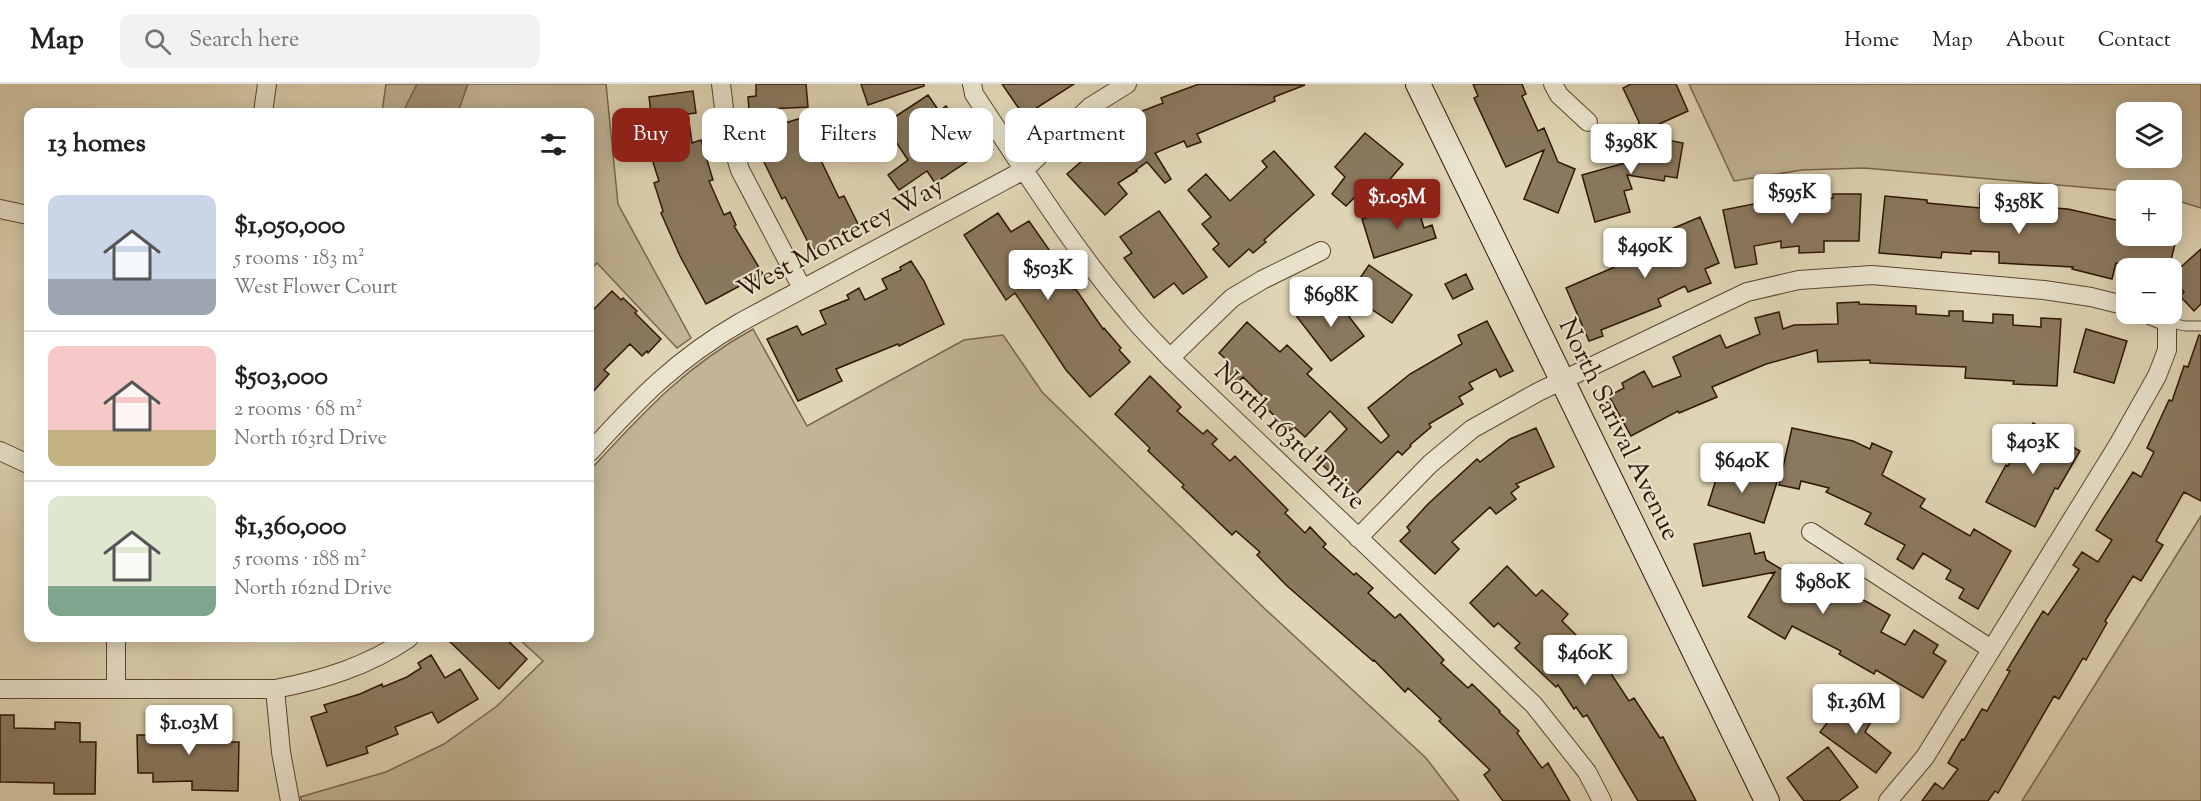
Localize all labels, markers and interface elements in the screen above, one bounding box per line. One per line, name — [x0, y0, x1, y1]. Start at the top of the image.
search box — [120, 14, 540, 68]
text: Map — [30, 21, 84, 61]
icon: search — [141, 25, 174, 58]
text: Search here — [189, 25, 299, 57]
text: Home — [1844, 26, 1899, 56]
text: Map — [1932, 26, 1973, 56]
text: About — [2006, 26, 2065, 56]
text: Contact — [2098, 26, 2171, 56]
map controls — [2116, 102, 2182, 324]
button: layers — [2116, 102, 2182, 168]
chip: Buy — [612, 108, 690, 162]
chip: Rent — [702, 108, 787, 162]
chip: Filters — [799, 108, 897, 162]
chip: New — [909, 108, 993, 162]
chip: Apartment — [1005, 108, 1146, 162]
pin: $398K — [1589, 124, 1673, 175]
text: 13 homes — [48, 126, 146, 163]
icon: filters — [537, 128, 570, 161]
text: $398K — [1605, 129, 1657, 158]
street label: West Monterey Way — [731, 169, 951, 309]
pin: $595K — [1750, 174, 1834, 225]
pin: $1.05M — [1348, 179, 1446, 230]
text: $595K — [1768, 179, 1816, 208]
button: + — [2116, 180, 2182, 246]
text: $1.05M — [1368, 184, 1426, 213]
pin: $358K — [1977, 184, 2061, 235]
text: $358K — [1994, 189, 2044, 218]
text: $1,050,000 — [234, 208, 345, 245]
icon: home — [96, 219, 168, 291]
pin: $490K — [1603, 228, 1687, 279]
text: $490K — [1617, 233, 1673, 262]
text: 5 rooms · 183 m² — [234, 245, 365, 274]
pin: $503K — [1006, 250, 1090, 301]
text: $503K — [1023, 255, 1073, 284]
button: − — [2116, 258, 2182, 324]
text: West Flower Court — [234, 274, 397, 303]
pin: $698K — [1289, 277, 1373, 328]
text: $698K — [1304, 282, 1358, 311]
street label: North Sarival Avenue — [1548, 312, 1688, 548]
street label: North 163rd Drive — [1205, 355, 1373, 519]
text: $503,000 — [234, 359, 328, 396]
icon: home — [96, 370, 168, 442]
text: 2 rooms · 68 m² — [234, 396, 362, 425]
pin: $403K — [1991, 424, 2075, 475]
text: North 163rd Drive — [234, 425, 387, 454]
text: $403K — [2006, 429, 2060, 458]
pin: $640K — [1700, 443, 1784, 494]
text: $640K — [1714, 448, 1770, 477]
text: $1,360,000 — [234, 509, 346, 546]
icon: home — [96, 520, 168, 592]
text: 5 rooms · 188 m² — [234, 546, 367, 575]
pin: $980K — [1781, 564, 1865, 615]
text: $980K — [1795, 569, 1851, 598]
text: North 162nd Drive — [234, 575, 392, 604]
pin: $460K — [1543, 635, 1627, 686]
text: $460K — [1557, 640, 1613, 669]
pin: $1.36M — [1807, 684, 1905, 735]
text: $1.36M — [1827, 689, 1885, 718]
pin: $1.03M — [140, 705, 238, 756]
text: $1.03M — [160, 710, 219, 739]

